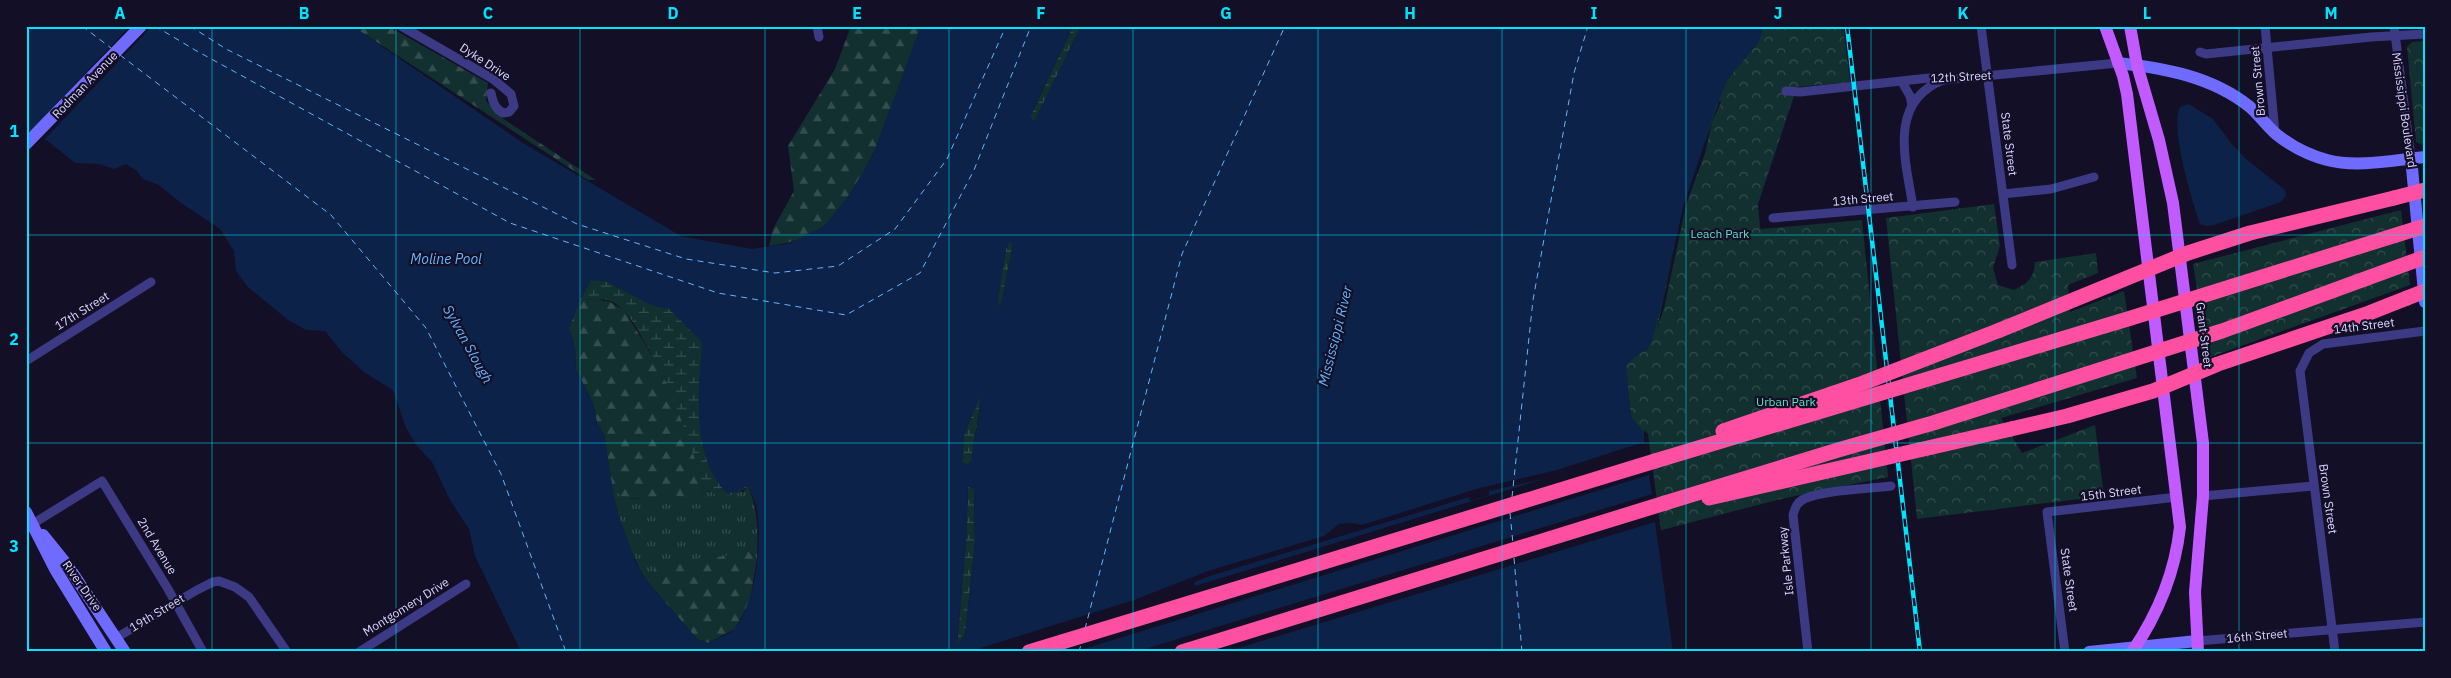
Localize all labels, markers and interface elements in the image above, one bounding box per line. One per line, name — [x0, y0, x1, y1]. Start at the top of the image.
text: A — [115, 3, 126, 23]
text: B — [299, 3, 310, 23]
text: C — [483, 3, 493, 23]
text: D — [667, 3, 679, 23]
text: E — [852, 3, 862, 23]
text: F — [1036, 3, 1046, 23]
text: G — [1220, 3, 1232, 23]
text: H — [1404, 3, 1416, 23]
text: I — [1591, 3, 1598, 23]
text: J — [1774, 3, 1782, 23]
text: K — [1957, 3, 1969, 23]
text: L — [2143, 3, 2151, 23]
text: M — [2324, 3, 2338, 23]
street label: Dyke Drive — [457, 40, 514, 84]
street label: Brown Street — [2247, 45, 2268, 117]
street label: Rodman Avenue — [49, 48, 121, 121]
street label: Mississippi Boulevard — [2389, 51, 2420, 169]
street label: 12th Street — [1930, 67, 1992, 86]
street label: State Street — [1998, 111, 2021, 177]
text: 1 — [9, 121, 19, 141]
street label: 13th Street — [1832, 188, 1894, 209]
park label: Leach Park — [1691, 226, 1750, 241]
water label: Moline Pool — [410, 250, 482, 268]
water label: Mississippi River — [1314, 283, 1356, 388]
street label: 17th Street — [52, 288, 112, 333]
street label: Grant Street — [2193, 301, 2216, 369]
water label: Sylvan Slough — [439, 302, 497, 386]
street label: 14th Street — [2333, 314, 2395, 337]
text: 2 — [9, 329, 19, 349]
park label: Urban Park — [1756, 394, 1817, 409]
street label: Brown Street — [2316, 463, 2341, 535]
street label: 15th Street — [2080, 481, 2142, 504]
street label: 2nd Avenue — [135, 514, 181, 577]
street label: Isle Parkway — [1774, 526, 1797, 596]
text: 3 — [9, 536, 19, 556]
street label: State Street — [2058, 547, 2081, 613]
street label: River Drive — [60, 558, 105, 614]
street label: Montgomery Drive — [360, 574, 452, 639]
street label: 19th Street — [127, 590, 187, 635]
street label: 16th Street — [2226, 625, 2288, 646]

